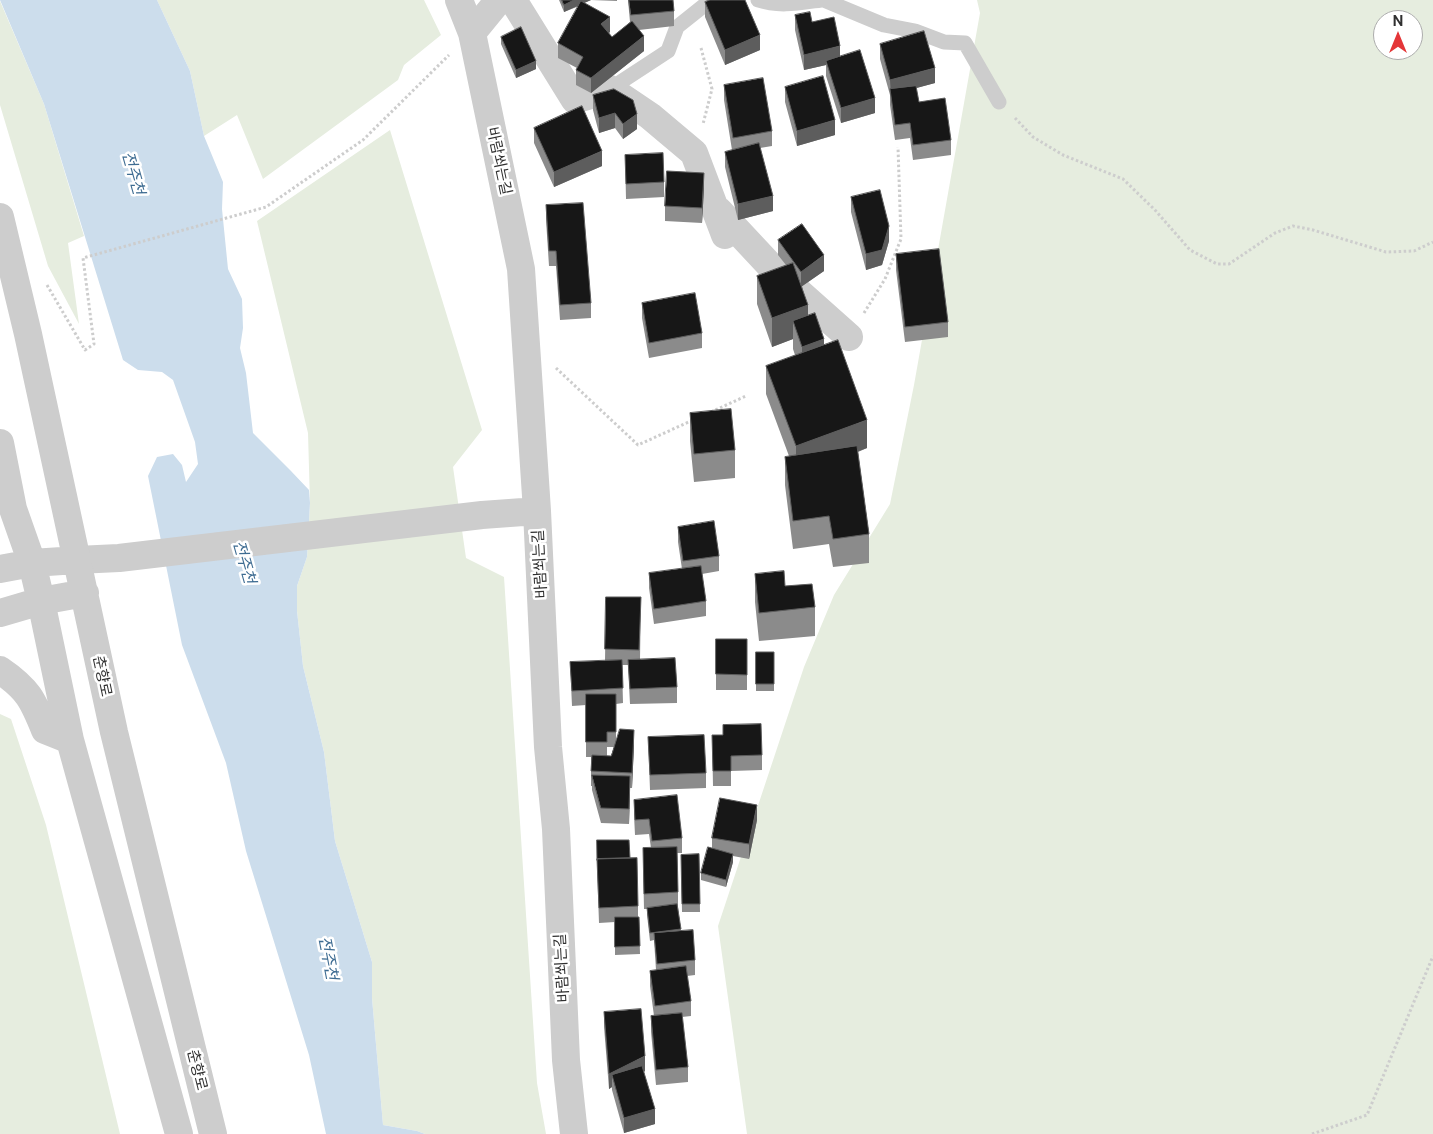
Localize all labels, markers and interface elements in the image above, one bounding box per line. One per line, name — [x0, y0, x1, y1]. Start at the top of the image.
north arrow — [1373, 10, 1423, 60]
text: N — [1393, 13, 1403, 29]
street label: 바람쐬는길 — [483, 125, 515, 197]
water label: 전주천 — [118, 149, 148, 197]
street label: 바람쐬는길 — [529, 529, 551, 599]
water label: 전주천 — [229, 538, 259, 586]
street label: 춘향로 — [89, 654, 115, 698]
street label: 바람쐬는길 — [551, 933, 573, 1003]
water label: 전주천 — [314, 934, 342, 982]
street label: 춘향로 — [183, 1048, 211, 1092]

